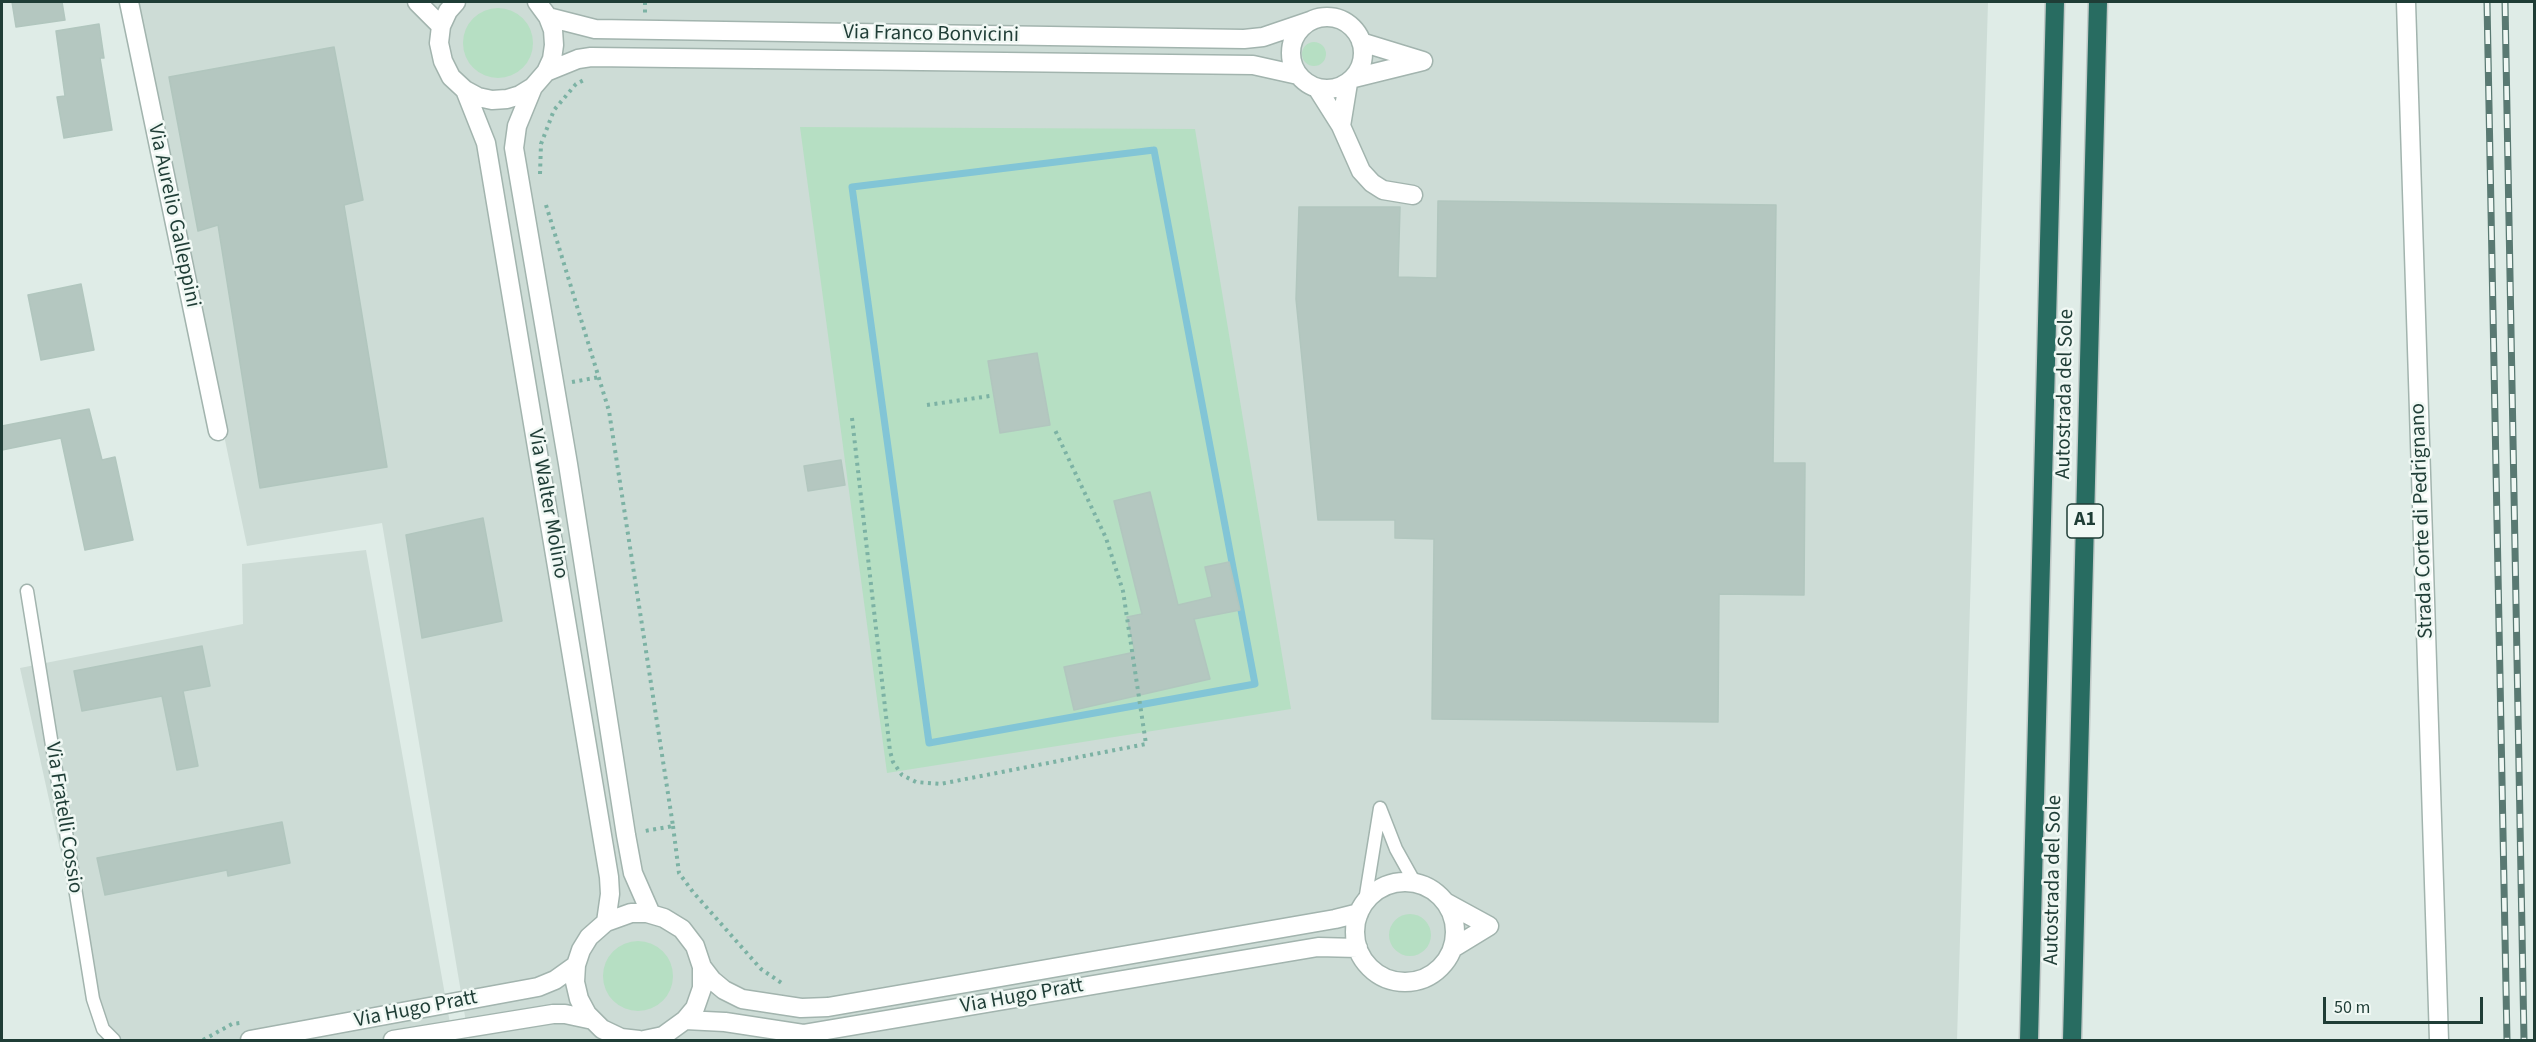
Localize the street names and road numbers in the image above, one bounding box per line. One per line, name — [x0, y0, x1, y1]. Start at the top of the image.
street label: Via Franco Bonvicini — [843, 21, 1019, 49]
street label: Via Aurelio Galleppini — [141, 122, 205, 310]
street label: Autostrada del Sole — [2052, 309, 2080, 479]
street label: Strada Corte di Pedrignano — [2406, 403, 2440, 639]
street label: Via Walter Molino — [521, 427, 573, 581]
road number: A1 — [2067, 504, 2103, 538]
street label: Via Fratelli Cossio — [39, 741, 87, 895]
street label: Autostrada del Sole — [2040, 795, 2068, 965]
street label: Via Hugo Pratt — [959, 974, 1085, 1020]
street label: Via Hugo Pratt — [352, 986, 480, 1034]

